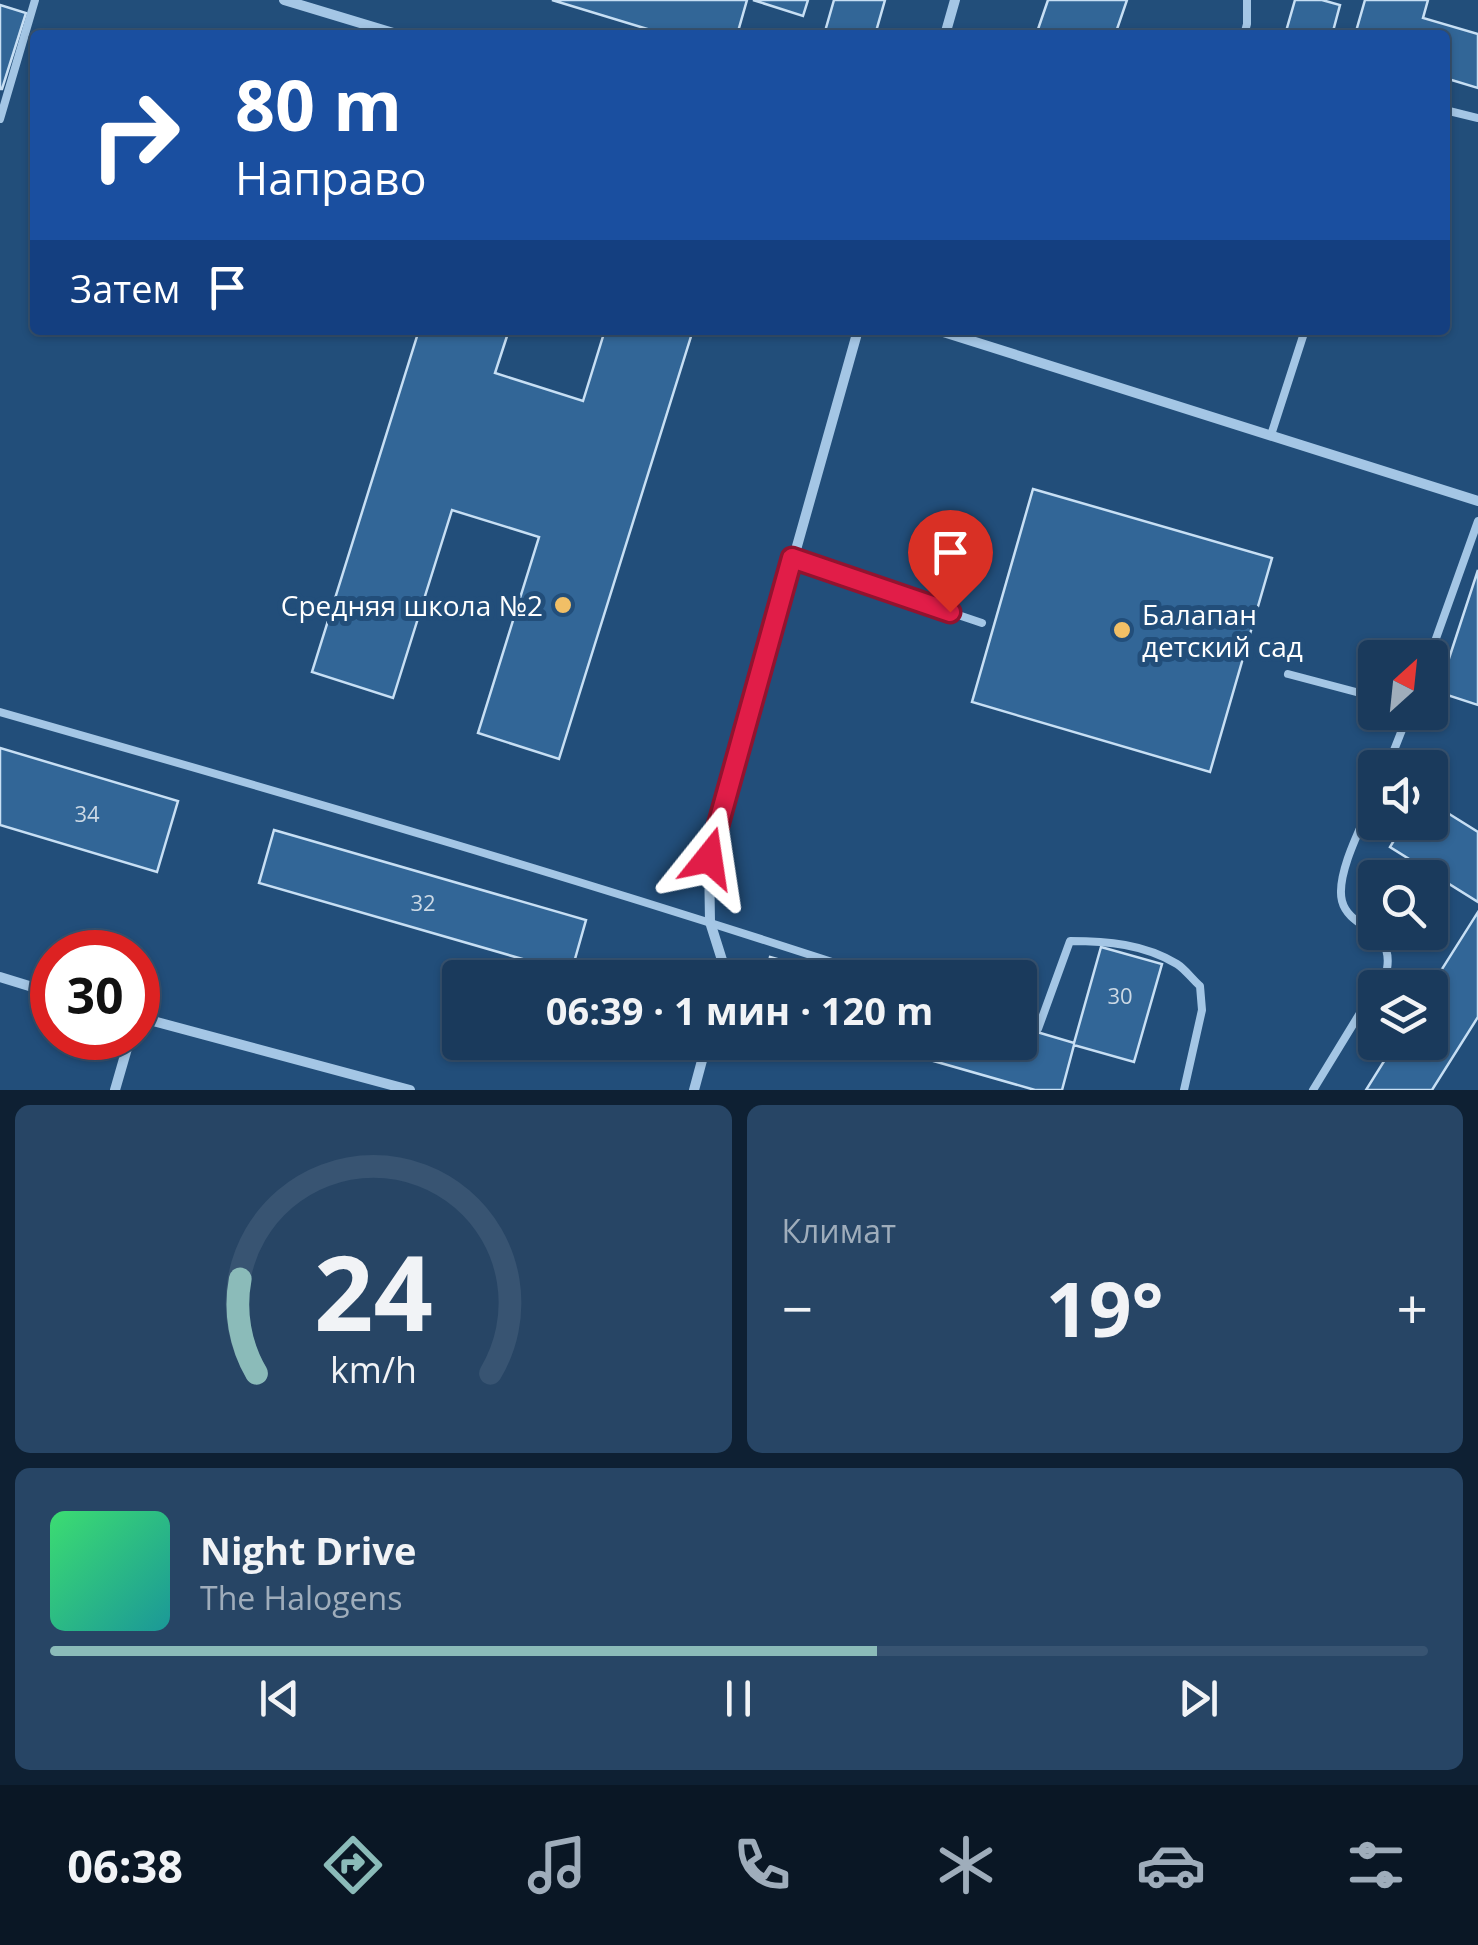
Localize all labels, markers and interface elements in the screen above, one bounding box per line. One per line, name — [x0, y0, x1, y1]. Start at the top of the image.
text: 80 m — [235, 56, 402, 152]
icon: right — [70, 70, 200, 200]
text: Направо — [235, 147, 427, 208]
icon: arrive — [200, 260, 255, 315]
text: Затем — [70, 262, 180, 314]
pin — [908, 510, 993, 613]
icon: arrive — [923, 525, 978, 580]
place label: Средняя школа №2 — [281, 586, 543, 624]
marker: Средняя школа №2 — [552, 594, 574, 616]
place label: Балапан детский сад — [1142, 595, 1303, 665]
marker: Балапан детский сад — [1111, 619, 1133, 641]
north arrow — [1358, 640, 1448, 730]
map controls — [1358, 640, 1448, 1060]
button: sound — [1358, 750, 1448, 840]
house number: 34 — [74, 798, 100, 828]
position arrow — [657, 806, 761, 910]
button: search — [1358, 860, 1448, 950]
house number: 32 — [410, 887, 436, 917]
speed limit sign: 30 — [30, 930, 160, 1060]
button: layers — [1358, 970, 1448, 1060]
house number: 30 — [1107, 980, 1133, 1010]
text: 06:39 · 1 мин · 120 m — [546, 984, 933, 1036]
text: Климат — [782, 1209, 896, 1252]
text: 24 — [314, 1220, 433, 1361]
text: 19° — [1046, 1257, 1164, 1359]
text: − — [782, 1270, 813, 1345]
text: + — [1397, 1270, 1428, 1345]
text: km/h — [330, 1345, 417, 1393]
text: Night Drive — [200, 1524, 416, 1576]
text: The Halogens — [200, 1576, 402, 1619]
icon: previous — [252, 1671, 307, 1726]
icon: pause — [711, 1671, 766, 1726]
icon: next — [1171, 1671, 1226, 1726]
icon: directions — [318, 1830, 388, 1900]
icon: music — [522, 1830, 592, 1900]
icon: phone — [727, 1830, 797, 1900]
icon: climate — [931, 1830, 1001, 1900]
icon: car — [1136, 1830, 1206, 1900]
icon: filters — [1341, 1830, 1411, 1900]
text: 06:38 — [67, 1835, 183, 1896]

